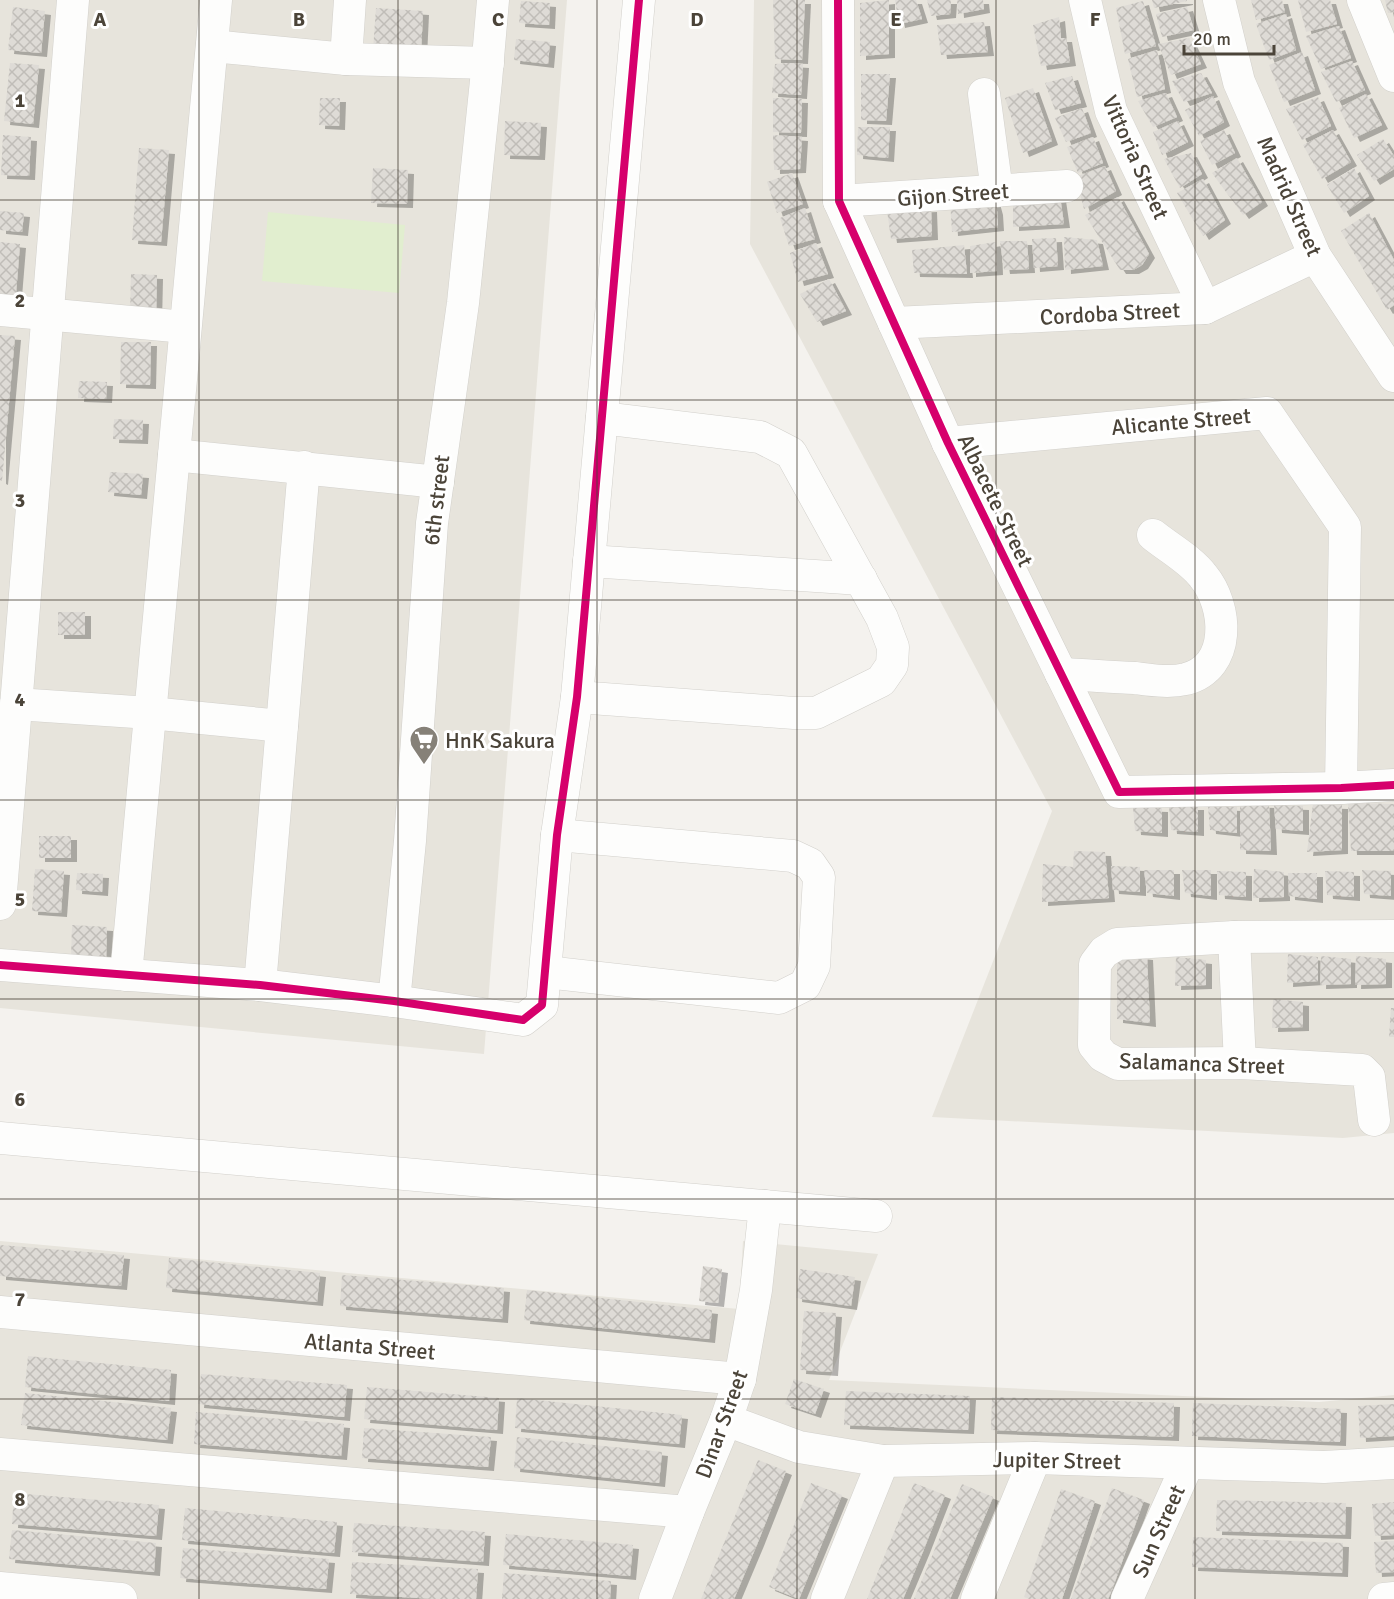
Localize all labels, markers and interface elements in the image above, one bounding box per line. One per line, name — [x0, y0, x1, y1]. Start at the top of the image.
text: A — [94, 7, 107, 32]
text: B — [293, 7, 305, 32]
text: C — [492, 7, 504, 32]
text: D — [690, 7, 704, 32]
text: E — [890, 7, 902, 32]
text: F — [1090, 7, 1101, 32]
scale bar — [1184, 18, 1274, 56]
text: 20 m — [1193, 28, 1231, 50]
text: 1 — [15, 88, 26, 113]
street label: Vittoria Street — [1096, 91, 1175, 224]
street label: Madrid Street — [1251, 132, 1328, 261]
street label: Gijon Street — [896, 177, 1010, 212]
text: 2 — [15, 288, 25, 313]
street label: Cordoba Street — [1039, 296, 1181, 331]
street label: Alicante Street — [1110, 402, 1252, 441]
street label: Albacete Street — [952, 429, 1039, 571]
street label: 6th street — [418, 453, 455, 547]
text: 3 — [15, 488, 25, 513]
text: 4 — [15, 687, 26, 712]
supermarket icon: HnK Sakura — [408, 724, 440, 766]
place label: HnK Sakura — [445, 727, 555, 754]
text: 5 — [15, 887, 25, 912]
street label: Salamanca Street — [1119, 1047, 1285, 1080]
text: 6 — [15, 1087, 26, 1112]
text: 7 — [15, 1287, 26, 1312]
street label: Atlanta Street — [303, 1327, 437, 1366]
street label: Dinar Street — [689, 1366, 754, 1482]
street label: Jupiter Street — [993, 1446, 1122, 1475]
street label: Sun Street — [1126, 1480, 1191, 1582]
text: 8 — [15, 1487, 26, 1512]

